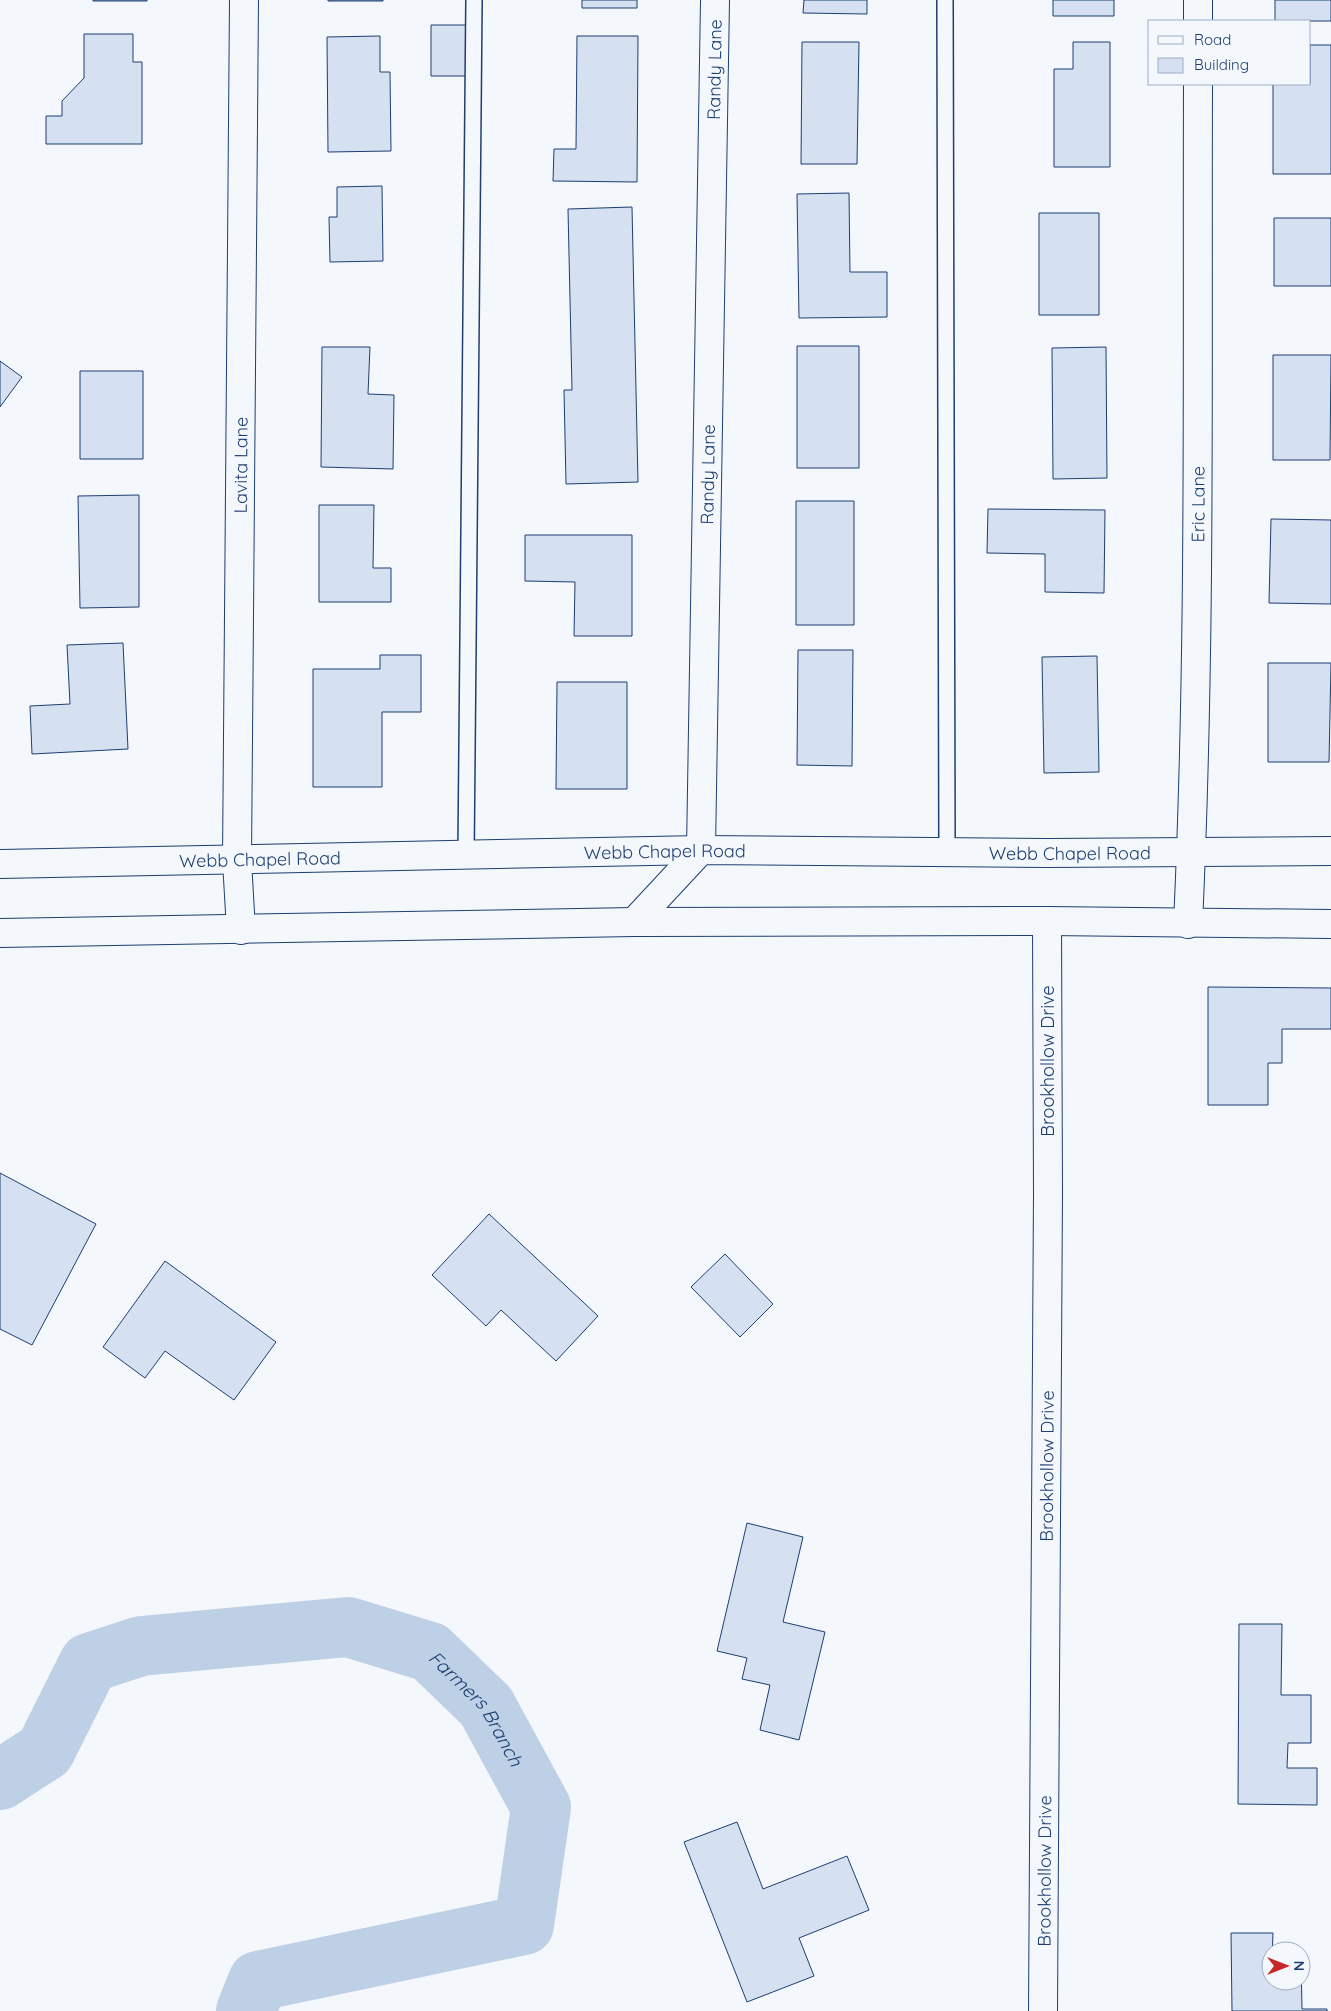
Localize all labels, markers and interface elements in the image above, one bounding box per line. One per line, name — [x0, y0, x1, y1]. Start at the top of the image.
street label: Randy Lane — [702, 19, 726, 120]
legend — [1148, 20, 1311, 85]
text: Road — [1194, 30, 1231, 49]
text: Building — [1194, 55, 1249, 74]
street label: Lavita Lane — [228, 417, 252, 514]
street label: Randy Lane — [695, 424, 720, 525]
street label: Eric Lane — [1186, 466, 1209, 542]
street label: Webb Chapel Road — [584, 839, 746, 864]
street label: Webb Chapel Road — [989, 841, 1151, 865]
street label: Webb Chapel Road — [179, 846, 341, 872]
street label: Brookhollow Drive — [1036, 985, 1059, 1137]
street label: Brookhollow Drive — [1034, 1390, 1058, 1542]
water label: Farmers Branch — [424, 1646, 529, 1771]
street label: Brookhollow Drive — [1032, 1795, 1056, 1947]
north arrow — [1261, 1941, 1311, 1991]
text: N — [1290, 1961, 1308, 1971]

